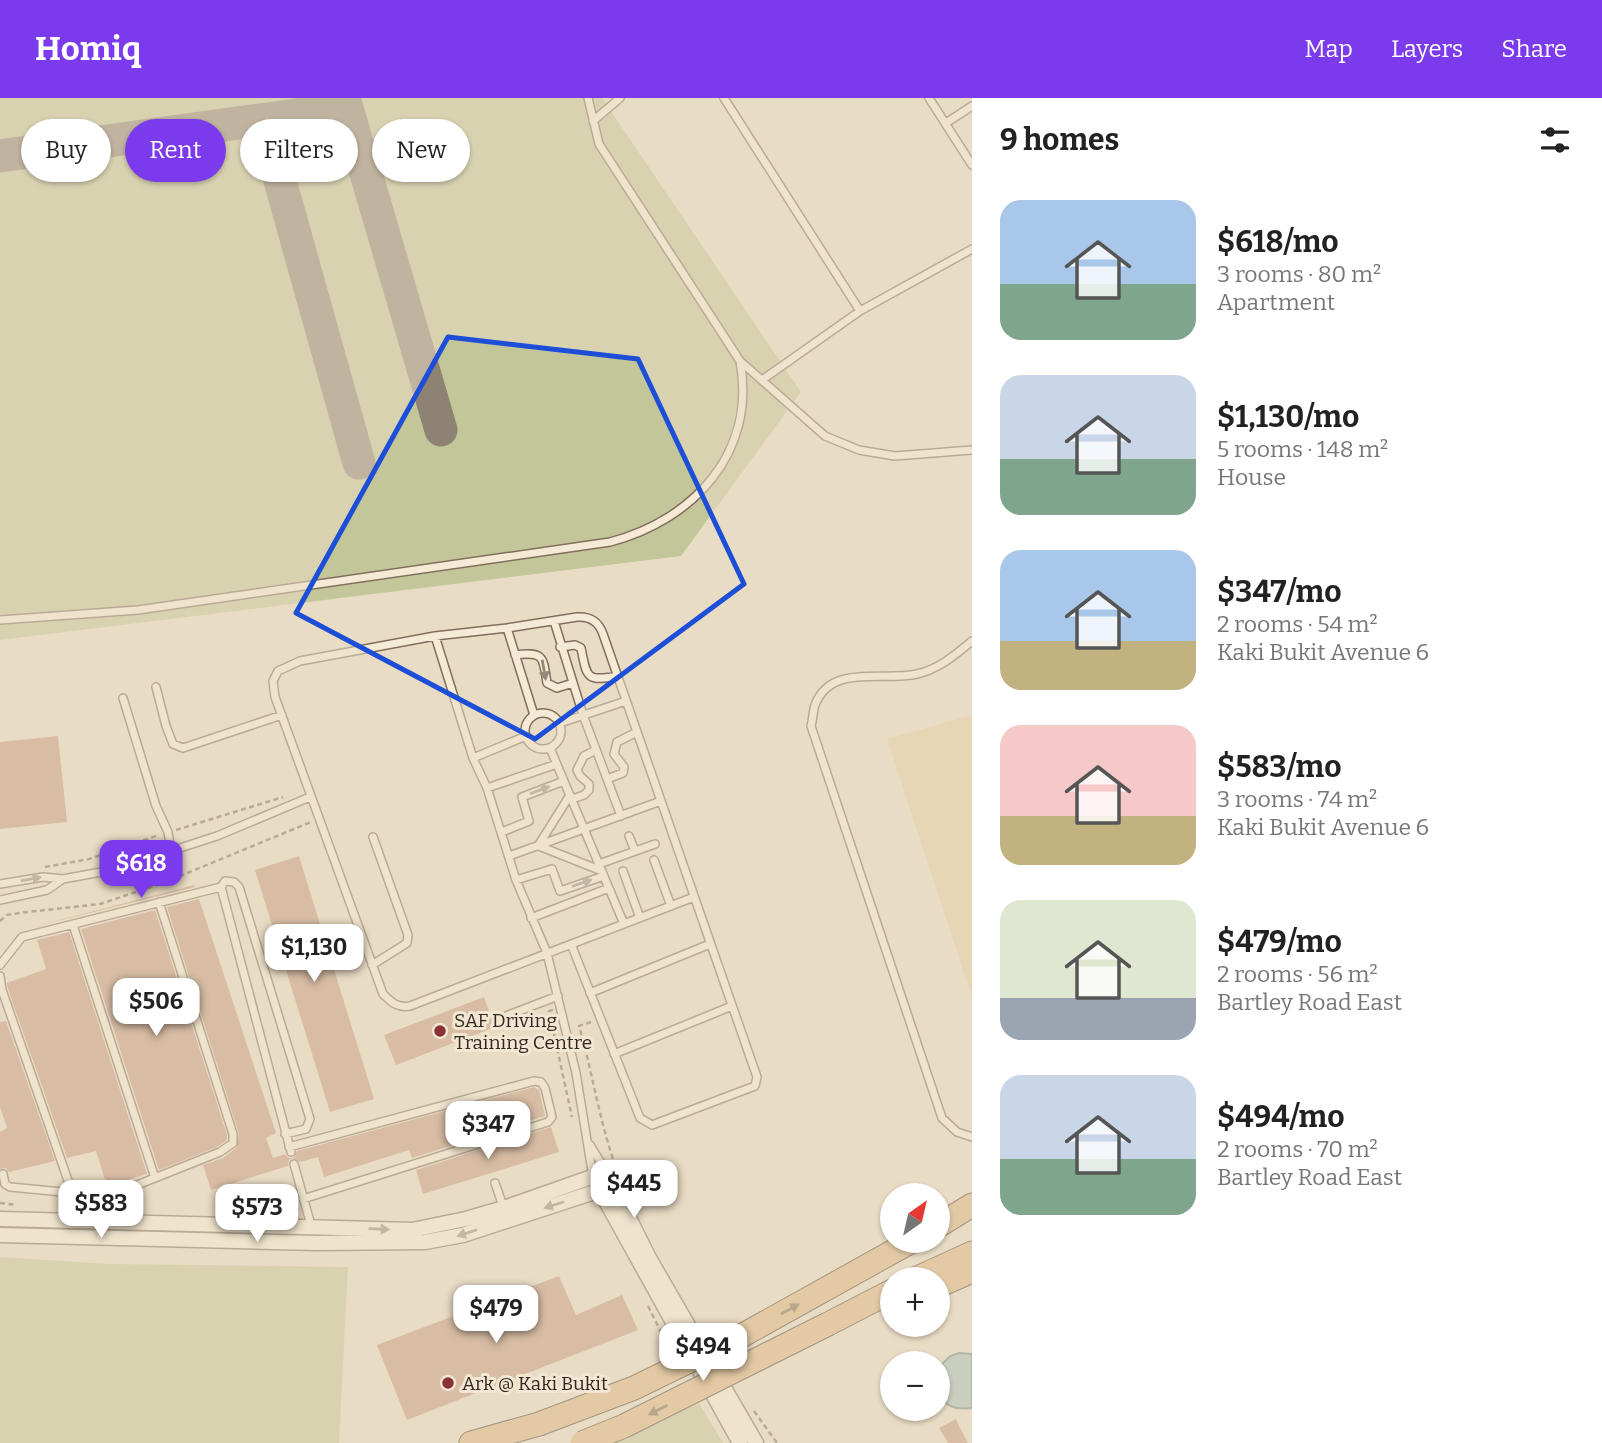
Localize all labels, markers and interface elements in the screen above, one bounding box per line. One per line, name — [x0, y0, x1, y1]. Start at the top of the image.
text: Homiq — [35, 29, 141, 69]
text: Map — [1305, 35, 1353, 63]
text: Layers — [1391, 35, 1463, 63]
text: Share — [1501, 35, 1567, 63]
chip: Buy — [21, 119, 111, 182]
chip: Rent — [125, 119, 226, 182]
chip: Filters — [240, 119, 358, 182]
chip: New — [372, 119, 470, 182]
icon: filters — [1536, 121, 1574, 159]
text: 9 homes — [1000, 122, 1119, 158]
text: $618/mo — [1217, 224, 1339, 260]
icon: home — [1056, 228, 1140, 312]
text: 3 rooms · 80 m² — [1217, 260, 1381, 288]
text: Apartment — [1217, 288, 1335, 316]
text: $1,130/mo — [1217, 399, 1359, 435]
icon: home — [1056, 403, 1140, 487]
text: 5 rooms · 148 m² — [1217, 435, 1388, 463]
text: House — [1217, 463, 1286, 491]
text: $347/mo — [1217, 574, 1341, 610]
icon: home — [1056, 578, 1140, 662]
text: 2 rooms · 54 m² — [1217, 610, 1378, 638]
text: Kaki Bukit Avenue 6 — [1217, 638, 1429, 666]
one-way arrow — [539, 660, 550, 682]
text: $583/mo — [1217, 749, 1341, 785]
icon: home — [1056, 753, 1140, 837]
one-way arrow — [530, 784, 551, 795]
text: 3 rooms · 74 m² — [1217, 785, 1377, 813]
text: Kaki Bukit Avenue 6 — [1217, 813, 1429, 841]
pin: $618 — [100, 840, 182, 900]
text: $618 — [115, 849, 167, 877]
one-way arrow — [20, 873, 42, 884]
one-way arrow — [572, 877, 593, 888]
pin: $1,130 — [257, 924, 371, 984]
text: $479/mo — [1217, 924, 1342, 960]
icon: home — [1056, 928, 1140, 1012]
text: $1,130 — [281, 933, 347, 961]
text: 2 rooms · 56 m² — [1217, 960, 1378, 988]
pin: $506 — [115, 978, 197, 1038]
text: $506 — [129, 987, 183, 1015]
text: Bartley Road East — [1217, 988, 1402, 1016]
place label: SAF Driving Training Centre — [454, 1009, 592, 1054]
marker: SAF Driving Training Centre — [432, 1023, 448, 1039]
text: $494/mo — [1217, 1099, 1344, 1135]
pin: $347 — [447, 1102, 529, 1161]
icon: home — [1056, 1103, 1140, 1187]
text: $347 — [461, 1110, 515, 1138]
text: 2 rooms · 70 m² — [1217, 1135, 1378, 1163]
pin: $445 — [593, 1160, 675, 1220]
text: Bartley Road East — [1217, 1163, 1402, 1191]
text: $445 — [607, 1169, 661, 1197]
pin: $583 — [60, 1180, 142, 1240]
north arrow — [880, 1183, 950, 1253]
map controls — [880, 1183, 950, 1421]
pin: $573 — [216, 1184, 298, 1244]
text: $583 — [74, 1189, 128, 1217]
text: $573 — [231, 1193, 283, 1221]
one-way arrow — [543, 1200, 564, 1211]
one-way arrow — [368, 1224, 390, 1235]
one-way arrow — [457, 1228, 478, 1239]
button: + — [880, 1267, 950, 1337]
pin: $479 — [455, 1286, 537, 1345]
text: $479 — [469, 1294, 523, 1322]
one-way arrow — [780, 1303, 799, 1315]
pin: $494 — [662, 1324, 744, 1383]
text: $494 — [675, 1332, 731, 1360]
button: − — [880, 1351, 950, 1421]
place label: Ark @ Kaki Bukit — [462, 1372, 608, 1395]
marker: Ark @ Kaki Bukit — [440, 1375, 456, 1391]
one-way arrow — [647, 1403, 667, 1415]

